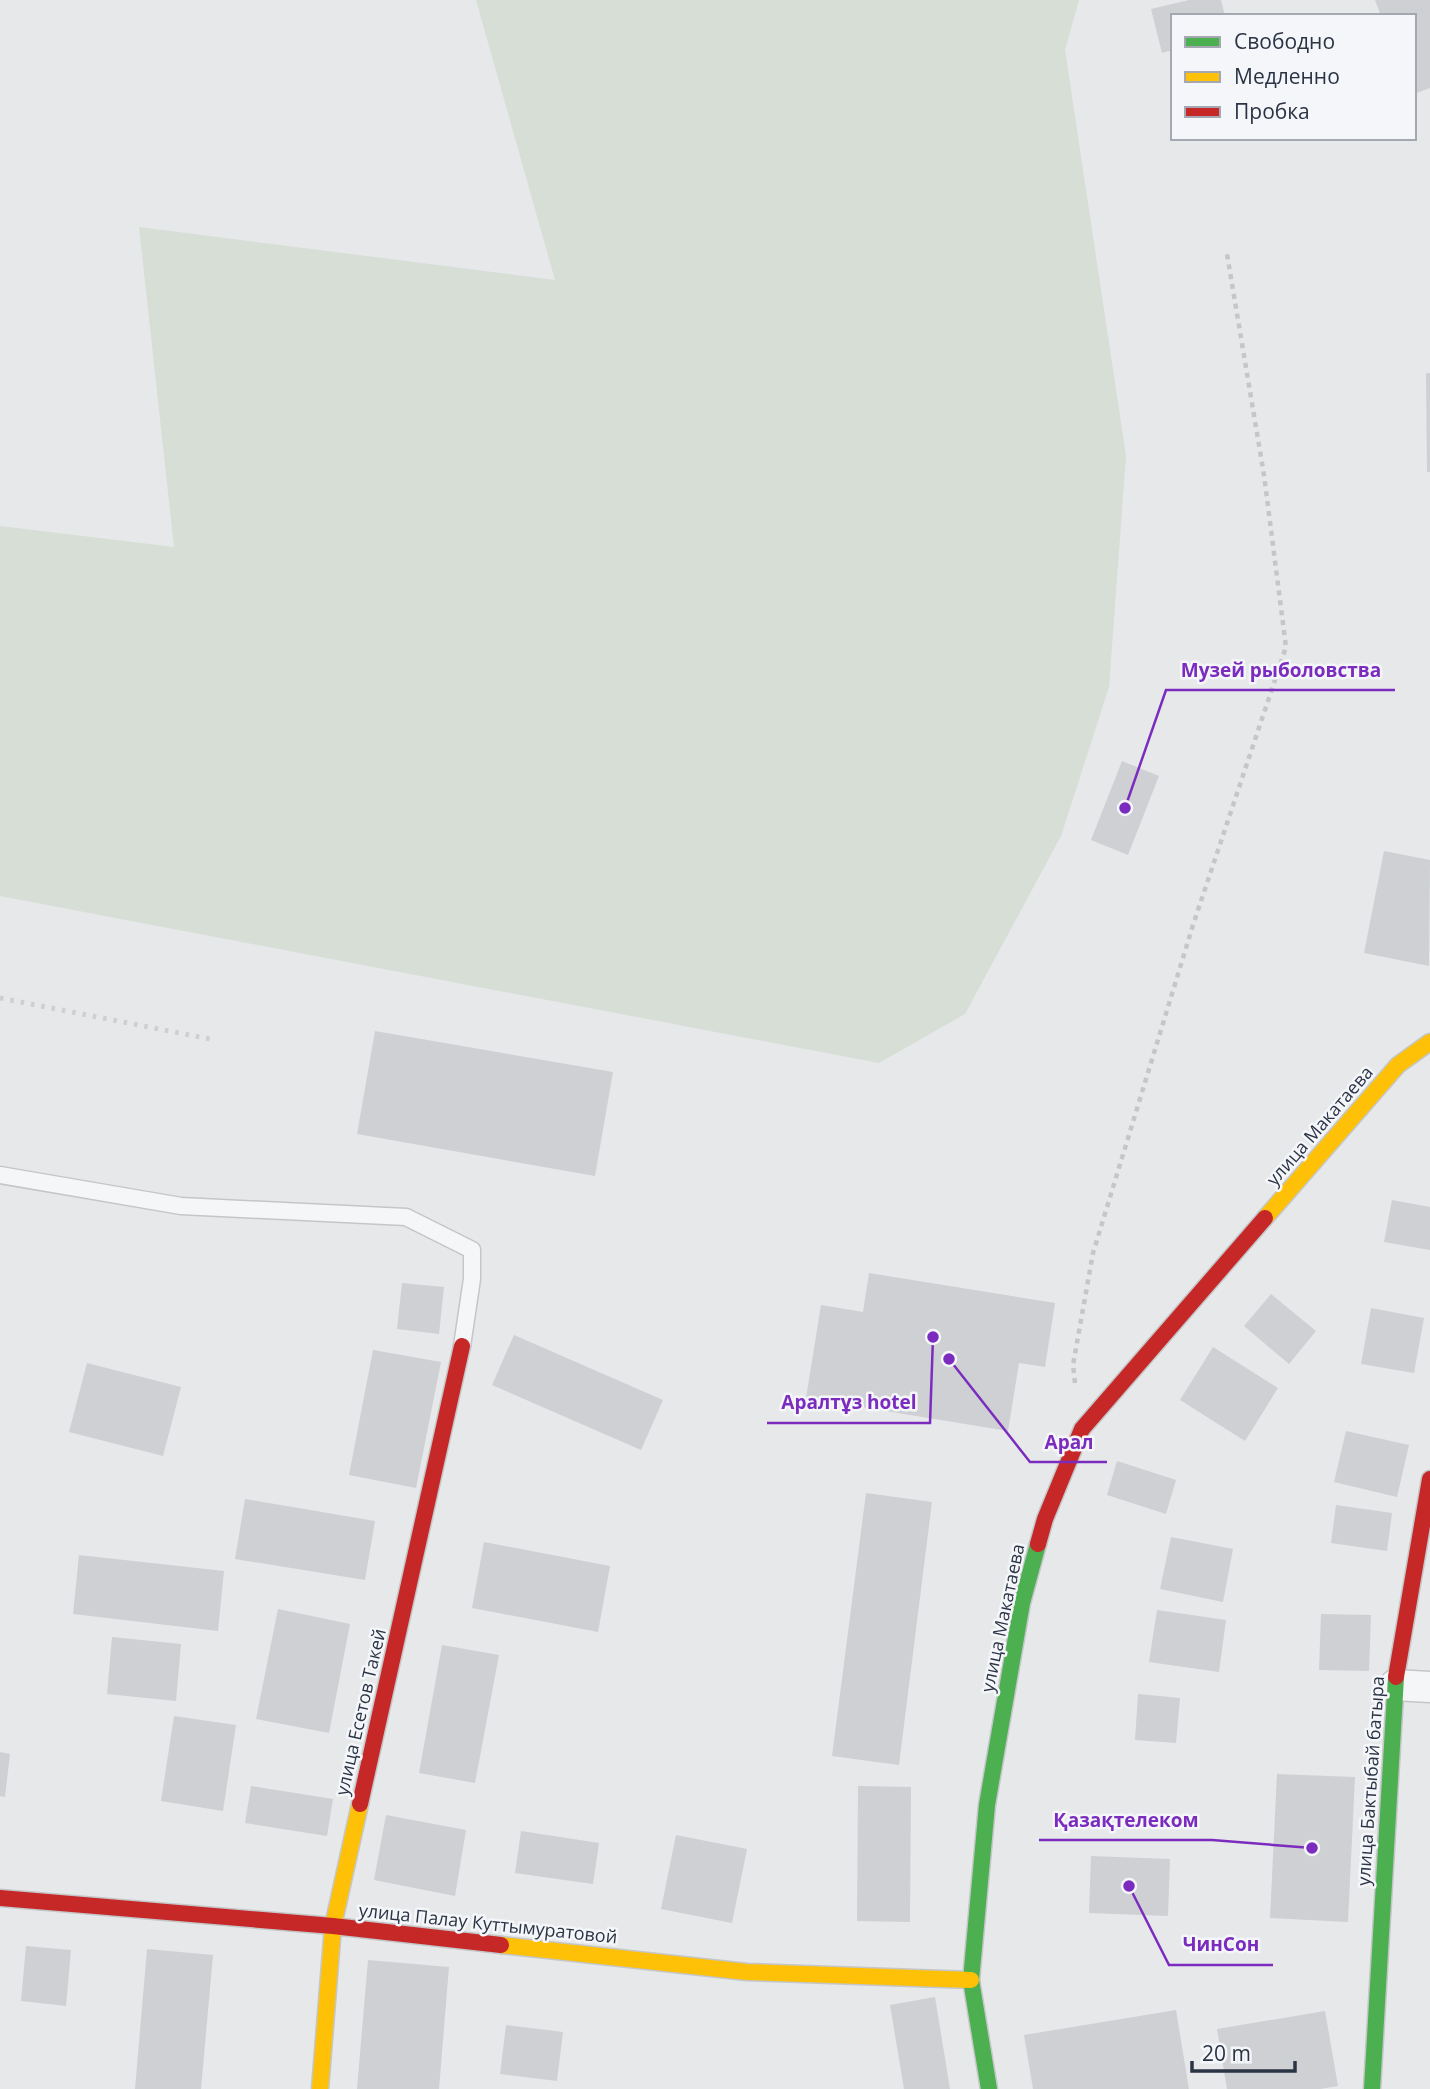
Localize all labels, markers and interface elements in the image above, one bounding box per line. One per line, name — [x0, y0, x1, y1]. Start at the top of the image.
legend — [1171, 14, 1416, 140]
text: Свободно — [1234, 27, 1335, 55]
text: Медленно — [1234, 62, 1340, 90]
text: Пробка — [1234, 97, 1310, 125]
callout: Музей рыболовства — [1166, 650, 1395, 690]
text: Музей рыболовства — [1181, 657, 1381, 683]
street label: улица Макатаева — [1261, 1060, 1378, 1190]
callout: Аралтұз hotel — [767, 1383, 930, 1423]
text: Аралтұз hotel — [781, 1389, 917, 1415]
callout: Арал — [1030, 1422, 1107, 1462]
text: Арал — [1045, 1429, 1093, 1455]
street label: улица Макатаева — [975, 1541, 1029, 1694]
street label: улица Есетов Такей — [329, 1626, 391, 1798]
street label: улица Бактыбай батыра — [1351, 1675, 1389, 1887]
callout: Қазақтелеком — [1039, 1800, 1212, 1840]
text: Қазақтелеком — [1053, 1807, 1199, 1833]
street label: улица Палау Куттымуратовой — [358, 1897, 619, 1949]
callout: ЧинСон — [1169, 1925, 1273, 1965]
text: ЧинСон — [1183, 1931, 1259, 1957]
scale bar — [1192, 2030, 1295, 2074]
text: 20 m — [1202, 2039, 1251, 2067]

